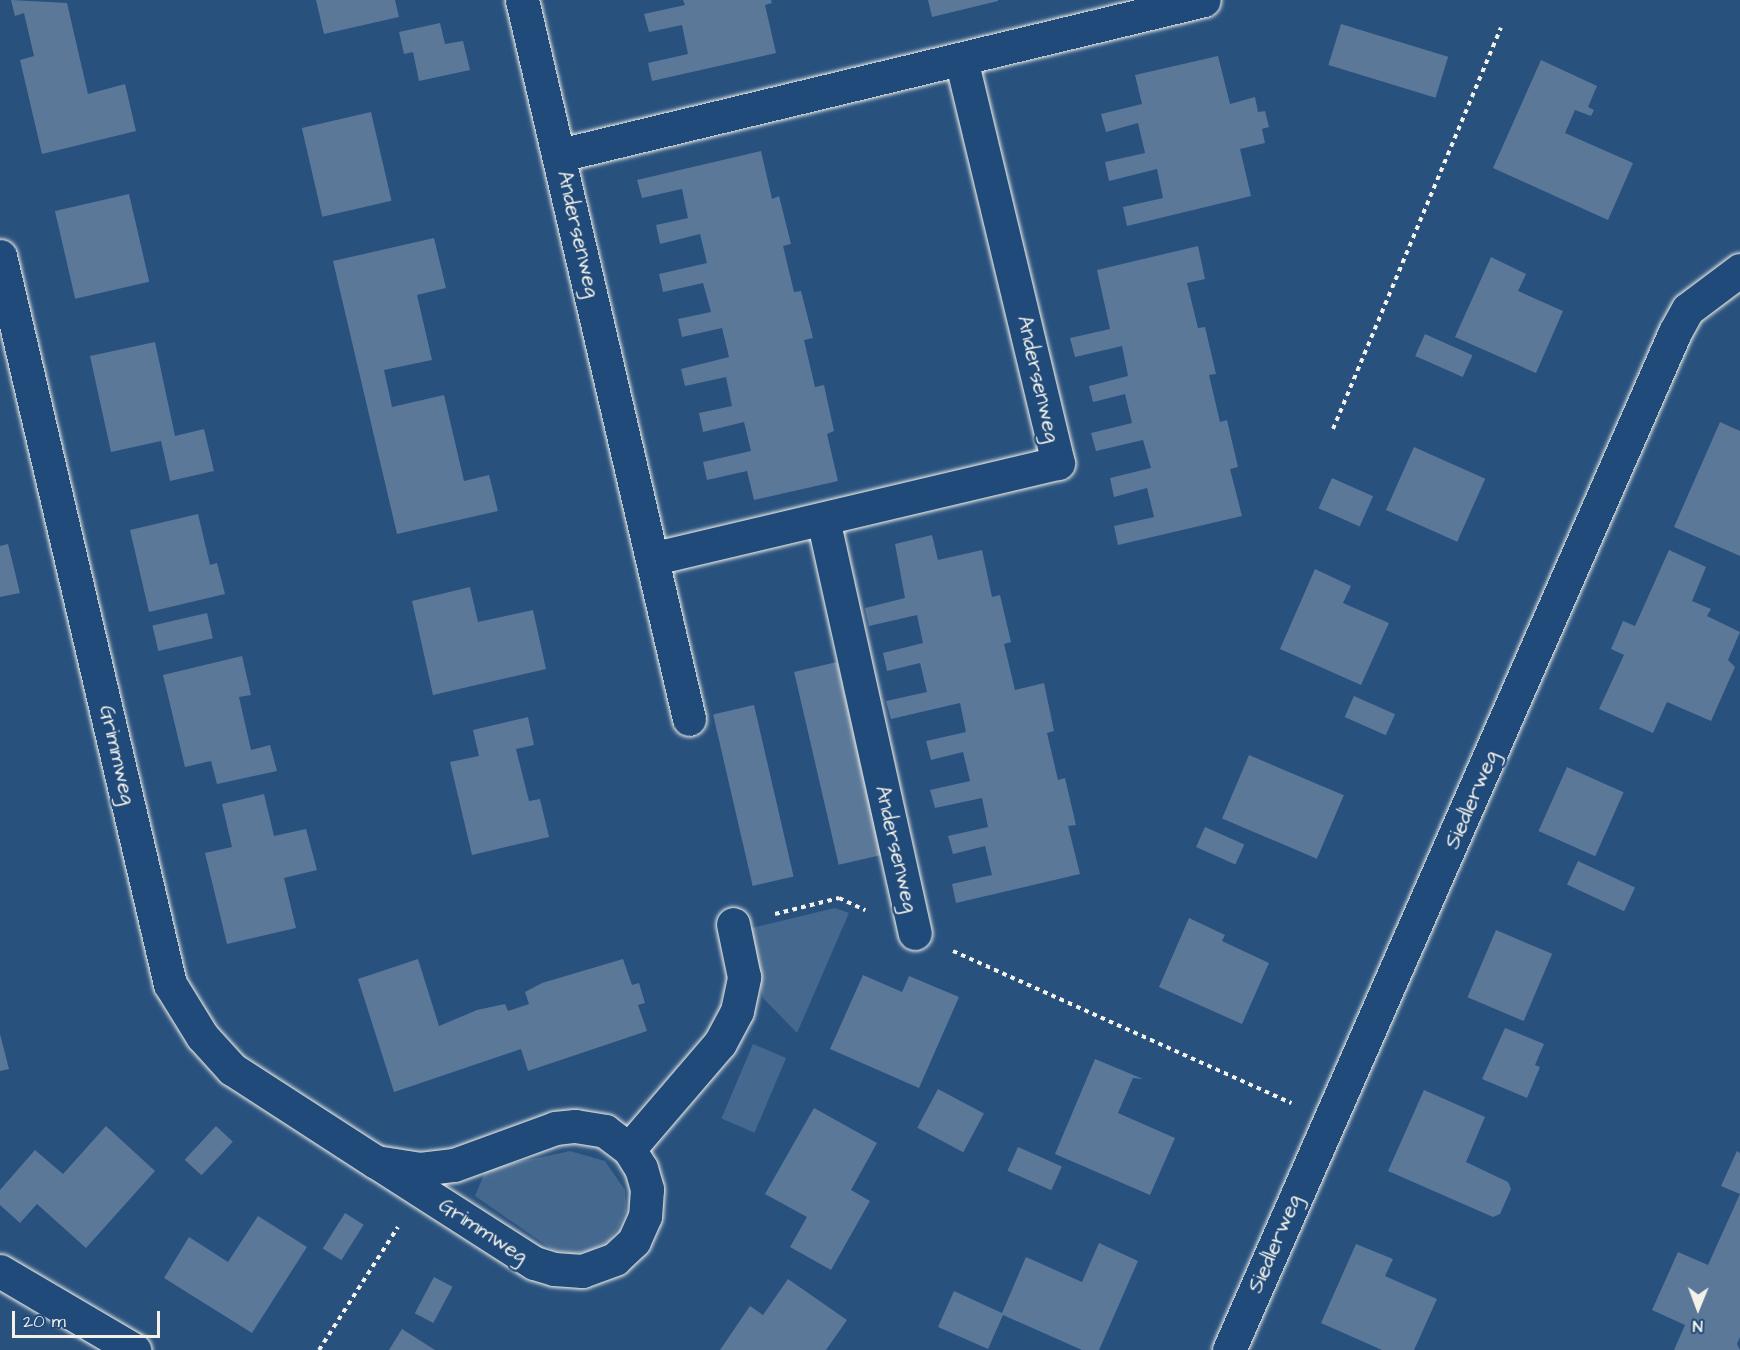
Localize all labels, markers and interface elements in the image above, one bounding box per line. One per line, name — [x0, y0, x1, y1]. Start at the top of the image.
street label: Andersenweg — [551, 168, 605, 300]
street label: Andersenweg — [1011, 313, 1065, 445]
street label: Grimmweg — [93, 703, 141, 807]
street label: Siedlerweg — [1440, 747, 1504, 853]
street label: Andersenweg — [869, 783, 923, 915]
street label: Siedlerweg — [1243, 1191, 1307, 1297]
street label: Grimmweg — [434, 1193, 532, 1269]
north arrow — [1668, 1278, 1728, 1338]
scale bar — [15, 1299, 164, 1337]
text: 20 m — [23, 1309, 66, 1334]
text: N — [1692, 1315, 1703, 1337]

